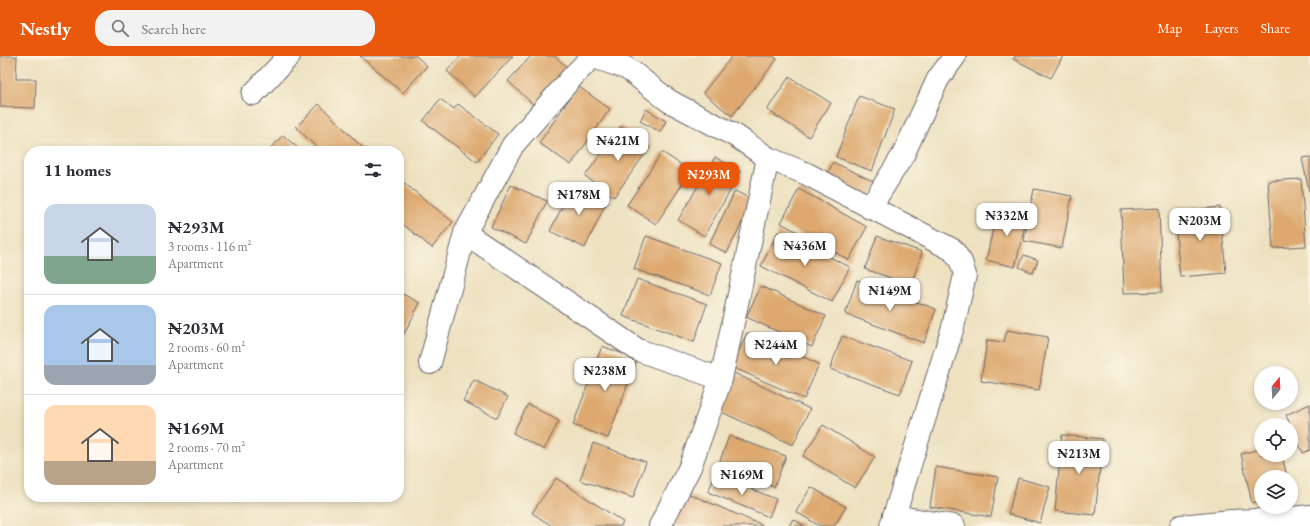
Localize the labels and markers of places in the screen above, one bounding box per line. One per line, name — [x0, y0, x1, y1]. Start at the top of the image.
pin: ₦421M — [590, 128, 646, 162]
pin: ₦293M — [681, 162, 737, 196]
pin: ₦178M — [551, 182, 607, 216]
pin: ₦332M — [979, 203, 1035, 237]
pin: ₦203M — [1172, 208, 1228, 242]
pin: ₦436M — [777, 233, 833, 267]
pin: ₦149M — [862, 278, 918, 312]
pin: ₦244M — [748, 332, 804, 366]
pin: ₦238M — [577, 358, 633, 392]
pin: ₦213M — [1051, 441, 1107, 475]
pin: ₦169M — [714, 462, 770, 496]

